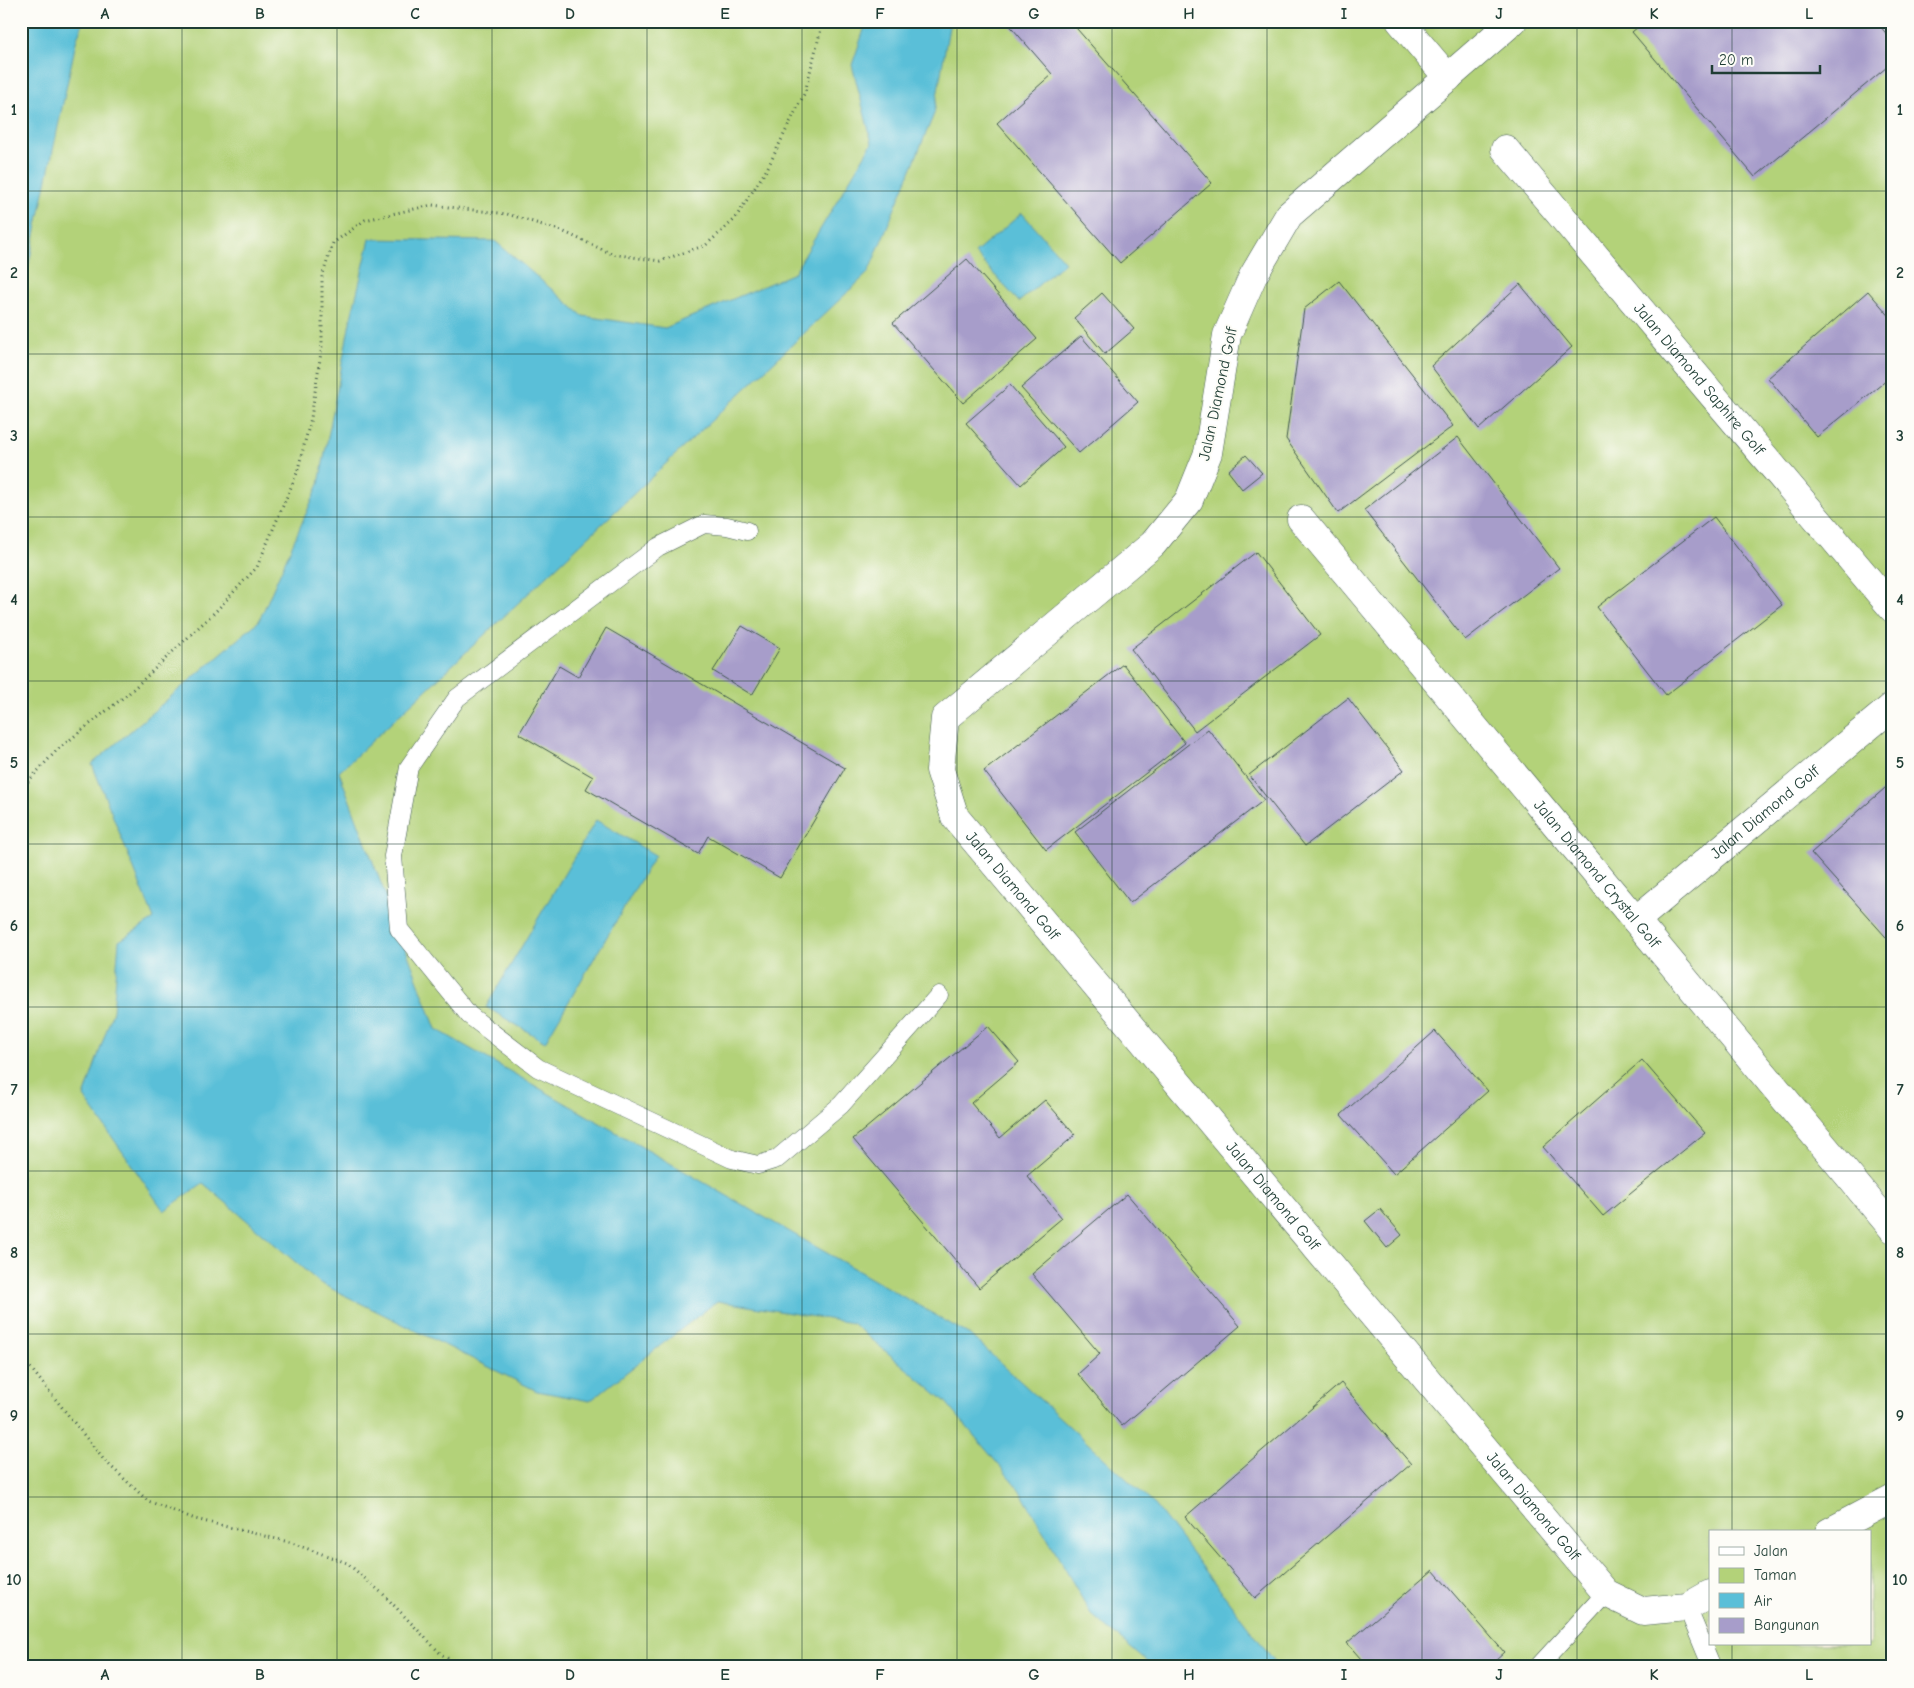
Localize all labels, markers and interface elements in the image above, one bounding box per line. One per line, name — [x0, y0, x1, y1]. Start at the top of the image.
text: A — [101, 5, 110, 23]
text: B — [255, 5, 265, 23]
text: C — [410, 5, 420, 23]
text: D — [565, 5, 575, 23]
text: E — [720, 5, 730, 23]
text: F — [875, 5, 885, 23]
text: G — [1028, 5, 1040, 23]
text: H — [1183, 5, 1195, 23]
text: I — [1341, 5, 1347, 23]
text: J — [1495, 5, 1503, 23]
text: K — [1649, 5, 1659, 23]
text: L — [1805, 5, 1813, 23]
scale bar — [1712, 42, 1819, 74]
text: 20 m — [1719, 51, 1753, 69]
text: 1 — [11, 101, 17, 119]
text: 1 — [1897, 101, 1903, 119]
text: 2 — [10, 264, 18, 282]
text: 2 — [1896, 264, 1904, 282]
street label: Jalan Diamond Saphire Golf — [1630, 299, 1769, 460]
street label: Jalan Diamond Golf — [1195, 324, 1241, 462]
text: 3 — [10, 427, 18, 445]
text: 3 — [1896, 427, 1904, 445]
text: 4 — [10, 591, 18, 609]
text: 4 — [1896, 591, 1904, 609]
text: 5 — [10, 754, 18, 772]
text: 5 — [1896, 754, 1904, 772]
street label: Jalan Diamond Golf — [1707, 761, 1824, 863]
street label: Jalan Diamond Crystal Golf — [1530, 796, 1665, 953]
street label: Jalan Diamond Golf — [962, 828, 1064, 945]
text: 6 — [10, 917, 18, 935]
text: 6 — [1896, 917, 1904, 935]
text: 7 — [10, 1081, 18, 1099]
text: 7 — [1896, 1081, 1904, 1099]
street label: Jalan Diamond Golf — [1222, 1138, 1324, 1255]
text: 8 — [10, 1244, 18, 1262]
text: 8 — [1896, 1244, 1904, 1262]
text: 9 — [10, 1407, 18, 1425]
text: 9 — [1896, 1407, 1904, 1425]
street label: Jalan Diamond Golf — [1483, 1448, 1585, 1565]
legend — [1709, 1530, 1872, 1646]
text: Jalan — [1754, 1542, 1788, 1560]
text: Taman — [1754, 1566, 1797, 1584]
text: 10 — [6, 1571, 22, 1589]
text: 10 — [1892, 1571, 1908, 1589]
text: Air — [1754, 1592, 1772, 1610]
text: Bangunan — [1754, 1616, 1819, 1634]
text: A — [101, 1666, 110, 1684]
text: B — [255, 1666, 265, 1684]
text: C — [410, 1666, 420, 1684]
text: D — [565, 1666, 575, 1684]
text: E — [720, 1666, 730, 1684]
text: F — [875, 1666, 885, 1684]
text: G — [1028, 1666, 1040, 1684]
text: H — [1183, 1666, 1195, 1684]
text: I — [1341, 1666, 1347, 1684]
text: J — [1495, 1666, 1503, 1684]
text: K — [1649, 1666, 1659, 1684]
text: L — [1805, 1666, 1813, 1684]

